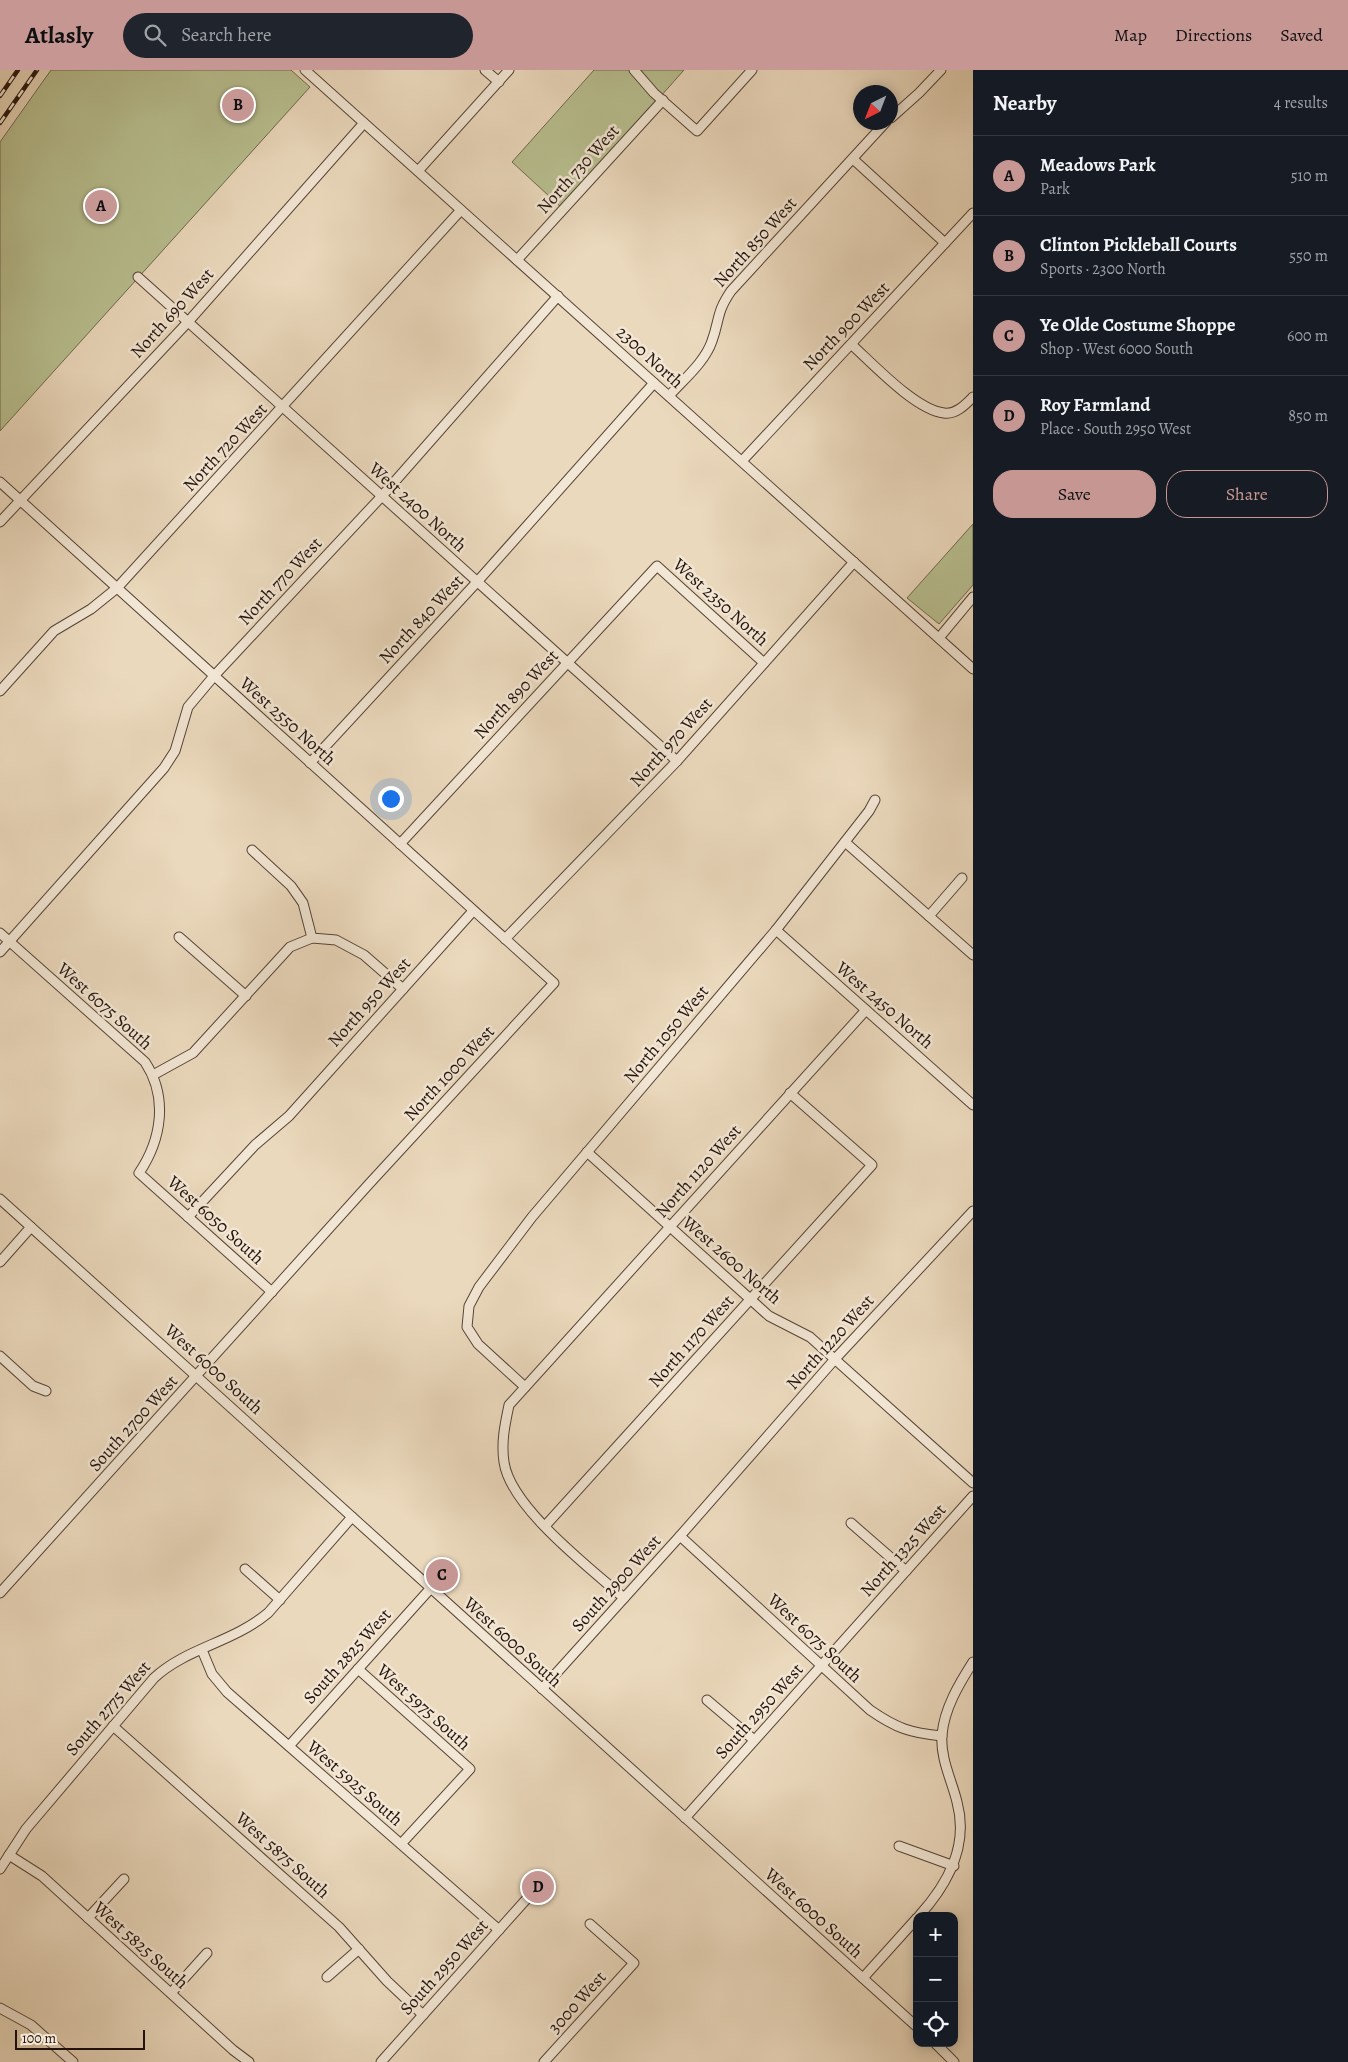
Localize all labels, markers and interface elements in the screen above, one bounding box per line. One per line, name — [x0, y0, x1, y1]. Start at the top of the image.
search box — [123, 13, 473, 58]
text: Atlasly — [25, 19, 93, 51]
icon: search — [141, 21, 169, 49]
text: Search here — [181, 22, 272, 48]
text: Map — [1114, 23, 1147, 47]
text: Directions — [1175, 23, 1252, 47]
text: Saved — [1280, 23, 1323, 47]
north arrow — [853, 85, 898, 130]
pin: B — [222, 86, 254, 124]
text: Nearby — [993, 89, 1056, 117]
text: 4 results — [1274, 92, 1328, 114]
street label: North 730 West — [531, 119, 625, 219]
text: Meadows Park — [1040, 152, 1156, 178]
text: A — [1004, 165, 1014, 187]
text: 510 m — [1291, 165, 1328, 187]
text: Park — [1040, 178, 1070, 200]
pin: A — [85, 187, 117, 225]
street label: North 850 West — [708, 192, 802, 292]
text: Clinton Pickleball Courts — [1040, 232, 1237, 258]
text: B — [1004, 245, 1014, 267]
text: 550 m — [1289, 245, 1328, 267]
text: Sports · 2300 North — [1040, 258, 1166, 280]
street label: North 690 West — [125, 263, 219, 363]
street label: North 900 West — [797, 276, 895, 376]
text: Ye Olde Costume Shoppe — [1040, 312, 1235, 338]
street label: 2300 North — [611, 320, 689, 394]
text: C — [1004, 325, 1014, 347]
text: 600 m — [1287, 325, 1328, 347]
text: Shop · West 6000 South — [1040, 338, 1193, 360]
text: Roy Farmland — [1040, 392, 1151, 418]
street label: North 720 West — [178, 397, 273, 497]
text: D — [1003, 405, 1015, 427]
text: 850 m — [1288, 405, 1328, 427]
text: Place · South 2950 West — [1040, 418, 1191, 440]
street label: West 2400 North — [363, 456, 472, 558]
button: Save — [993, 470, 1156, 518]
button: Share — [1166, 470, 1328, 518]
street label: North 770 West — [233, 532, 327, 630]
street label: West 2350 North — [667, 552, 774, 652]
street label: North 840 West — [373, 569, 469, 669]
street label: North 890 West — [468, 644, 564, 744]
street label: West 2550 North — [234, 671, 341, 771]
street label: North 970 West — [624, 692, 718, 792]
your location — [378, 786, 404, 812]
street label: North 950 West — [322, 952, 416, 1052]
street label: West 2450 North — [830, 955, 939, 1054]
street label: West 6075 South — [51, 956, 158, 1055]
street label: North 1050 West — [618, 980, 714, 1088]
street label: North 1000 West — [398, 1020, 500, 1126]
street label: North 1120 West — [650, 1119, 747, 1223]
street label: West 6050 South — [162, 1169, 270, 1270]
street label: West 2600 North — [677, 1210, 787, 1310]
street label: North 1170 West — [643, 1289, 739, 1393]
street label: North 1220 West — [781, 1289, 879, 1395]
street label: West 6000 South — [159, 1318, 269, 1420]
street label: South 2700 West — [83, 1369, 183, 1477]
street label: North 1325 West — [855, 1498, 951, 1602]
street label: South 2900 West — [566, 1529, 666, 1637]
pin: C — [426, 1556, 458, 1594]
street label: West 6075 South — [762, 1587, 868, 1688]
street label: West 6000 South — [458, 1591, 568, 1693]
street label: South 2825 West — [298, 1603, 396, 1709]
street label: South 2775 West — [60, 1655, 156, 1761]
street label: West 5975 South — [371, 1658, 476, 1756]
street label: South 2950 West — [709, 1658, 809, 1764]
street label: West 5925 South — [301, 1734, 408, 1831]
street label: West 5875 South — [230, 1806, 336, 1904]
street label: West 6000 South — [759, 1862, 869, 1964]
pin: D — [522, 1868, 554, 1906]
street label: West 5825 South — [88, 1895, 194, 1994]
map controls — [913, 1912, 958, 2047]
button: + — [913, 1912, 958, 1957]
street label: South 2950 West — [394, 1914, 494, 2020]
button: − — [913, 1957, 958, 2002]
street label: 3000 West — [542, 1966, 612, 2038]
button: locate — [913, 2002, 958, 2047]
scale bar — [15, 2027, 145, 2050]
text: 100 m — [22, 2029, 56, 2048]

